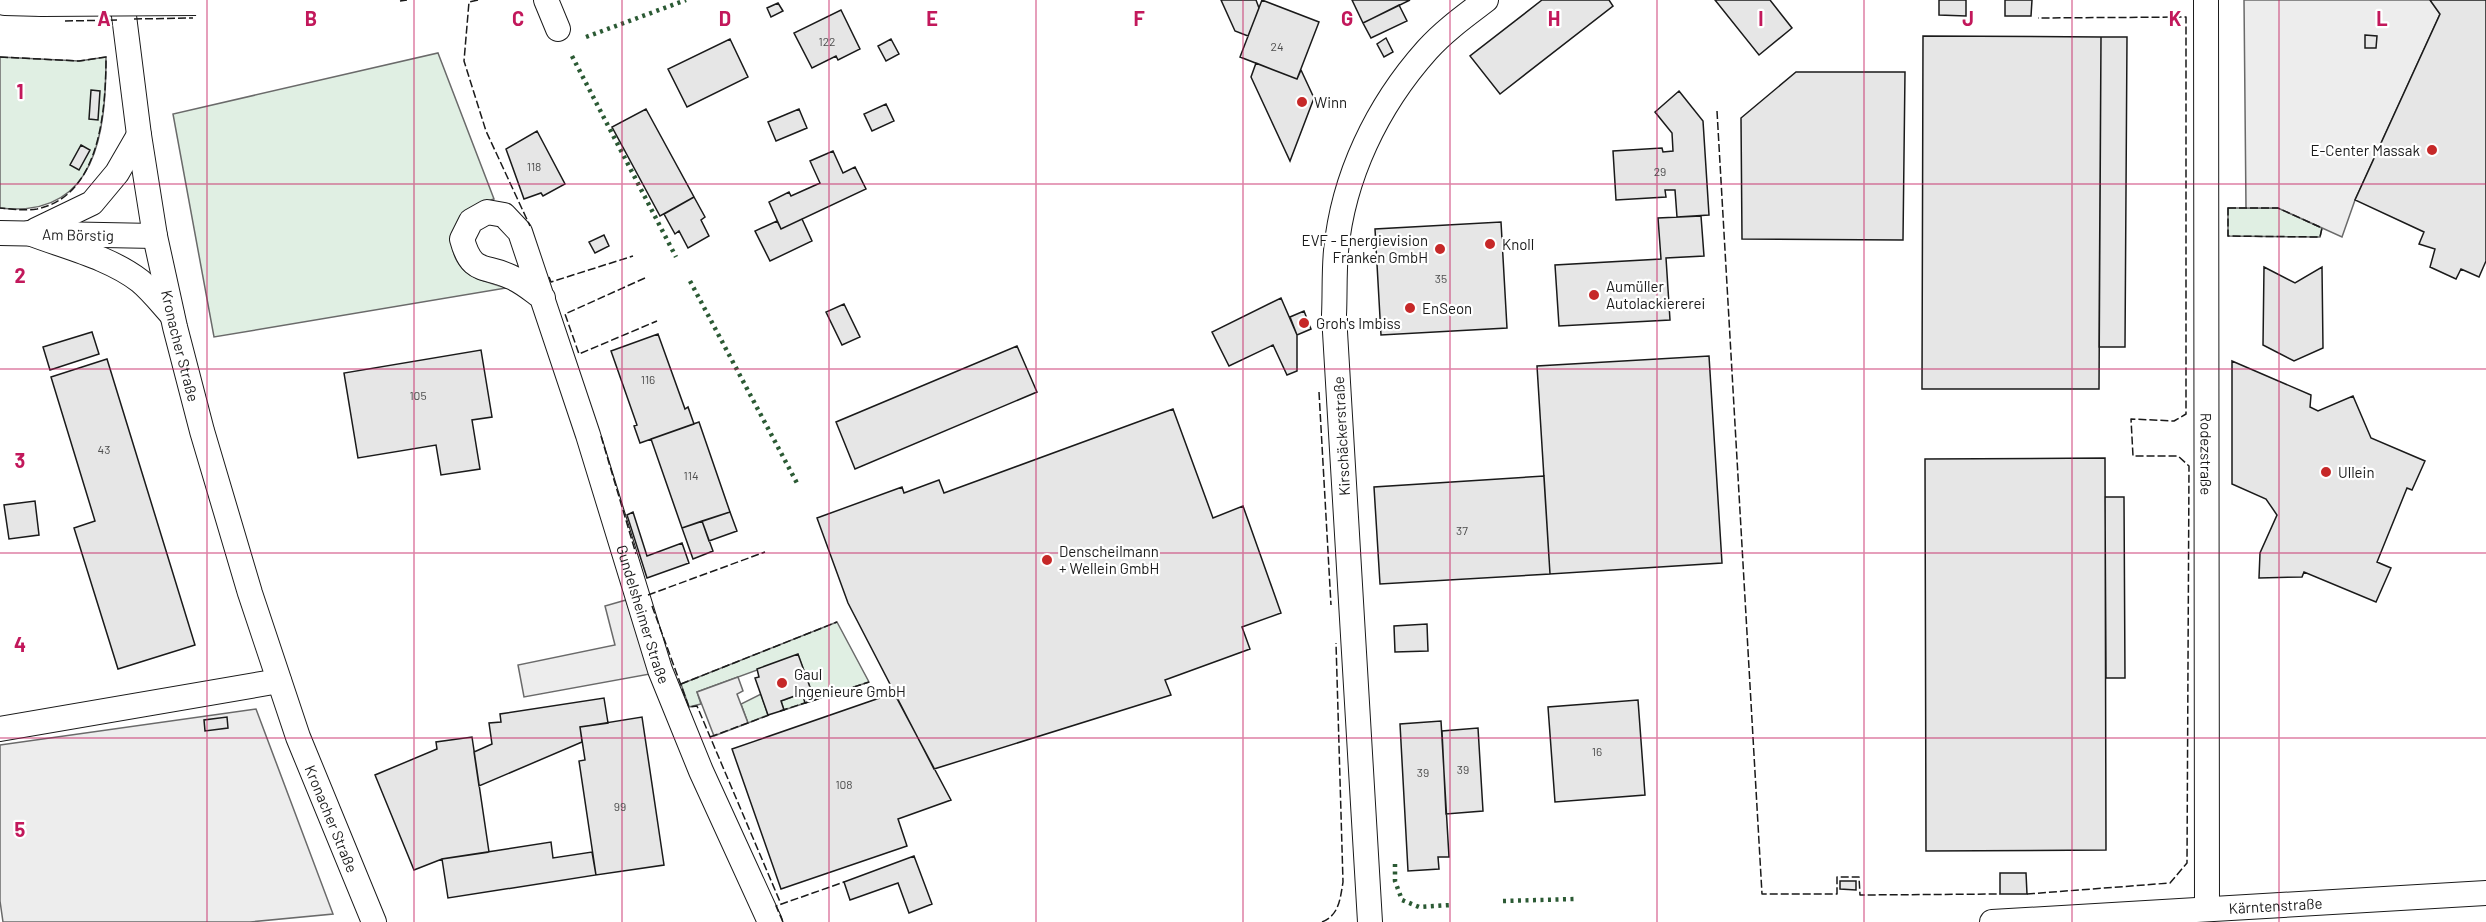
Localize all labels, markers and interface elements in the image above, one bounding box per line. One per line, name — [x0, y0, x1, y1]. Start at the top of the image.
text: A — [97, 6, 111, 30]
text: B — [305, 6, 317, 30]
text: C — [512, 6, 524, 30]
text: D — [719, 6, 731, 30]
text: E — [926, 6, 938, 30]
text: F — [1133, 6, 1145, 30]
text: G — [1341, 6, 1353, 30]
text: H — [1548, 6, 1560, 30]
text: I — [1758, 6, 1764, 30]
text: J — [1962, 6, 1974, 30]
text: K — [2169, 6, 2182, 30]
text: L — [2376, 6, 2388, 30]
house number: 122 — [818, 34, 836, 48]
house number: 24 — [1270, 39, 1284, 53]
text: 1 — [16, 79, 24, 103]
place label: Winn — [1314, 93, 1347, 111]
marker: Winn — [1295, 95, 1309, 109]
place label: E-Center Massak — [2310, 141, 2420, 159]
marker: E-Center Massak — [2425, 143, 2439, 157]
house number: 118 — [527, 159, 541, 173]
house number: 29 — [1654, 164, 1666, 178]
street label: Am Börstig — [42, 225, 114, 244]
place label: EVF - Energievision Franken GmbH — [1301, 231, 1428, 266]
place label: Knoll — [1502, 235, 1534, 253]
marker: Knoll — [1483, 237, 1497, 251]
marker: EVF - Energievision Franken GmbH — [1433, 242, 1447, 256]
text: 2 — [14, 263, 26, 287]
house number: 35 — [1435, 271, 1447, 285]
place label: Aumüller Autolackiererei — [1606, 277, 1705, 312]
street label: Kronacher Straße — [158, 288, 203, 404]
marker: Aumüller Autolackiererei — [1587, 288, 1601, 302]
place label: EnSeon — [1422, 299, 1472, 317]
marker: EnSeon — [1403, 301, 1417, 315]
place label: Groh's Imbiss — [1316, 314, 1401, 332]
marker: Groh's Imbiss — [1297, 316, 1311, 330]
house number: 116 — [641, 372, 655, 386]
street label: Kirschäckerstraße — [1329, 376, 1353, 496]
house number: 105 — [409, 388, 427, 402]
street label: Rodezstraße — [2197, 413, 2216, 495]
house number: 43 — [98, 442, 110, 456]
text: 3 — [15, 448, 25, 472]
place label: Ullein — [2338, 463, 2375, 481]
marker: Ullein — [2319, 465, 2333, 479]
house number: 114 — [683, 468, 699, 482]
house number: 37 — [1456, 523, 1468, 537]
place label: Denscheilmann + Wellein GmbH — [1059, 542, 1159, 577]
street label: Gundelsheimer Straße — [613, 543, 674, 686]
marker: Denscheilmann + Wellein GmbH — [1040, 553, 1054, 567]
text: 4 — [14, 632, 26, 656]
place label: Gaul Ingenieure GmbH — [794, 665, 906, 700]
marker: Gaul Ingenieure GmbH — [775, 676, 789, 690]
house number: 16 — [1592, 744, 1602, 758]
street label: Kronacher Straße — [301, 762, 362, 875]
house number: 39 — [1457, 762, 1469, 776]
house number: 39 — [1417, 765, 1429, 779]
house number: 108 — [835, 777, 853, 791]
house number: 99 — [614, 799, 626, 813]
text: 5 — [15, 817, 26, 841]
street label: Kärntenstraße — [2228, 894, 2323, 917]

